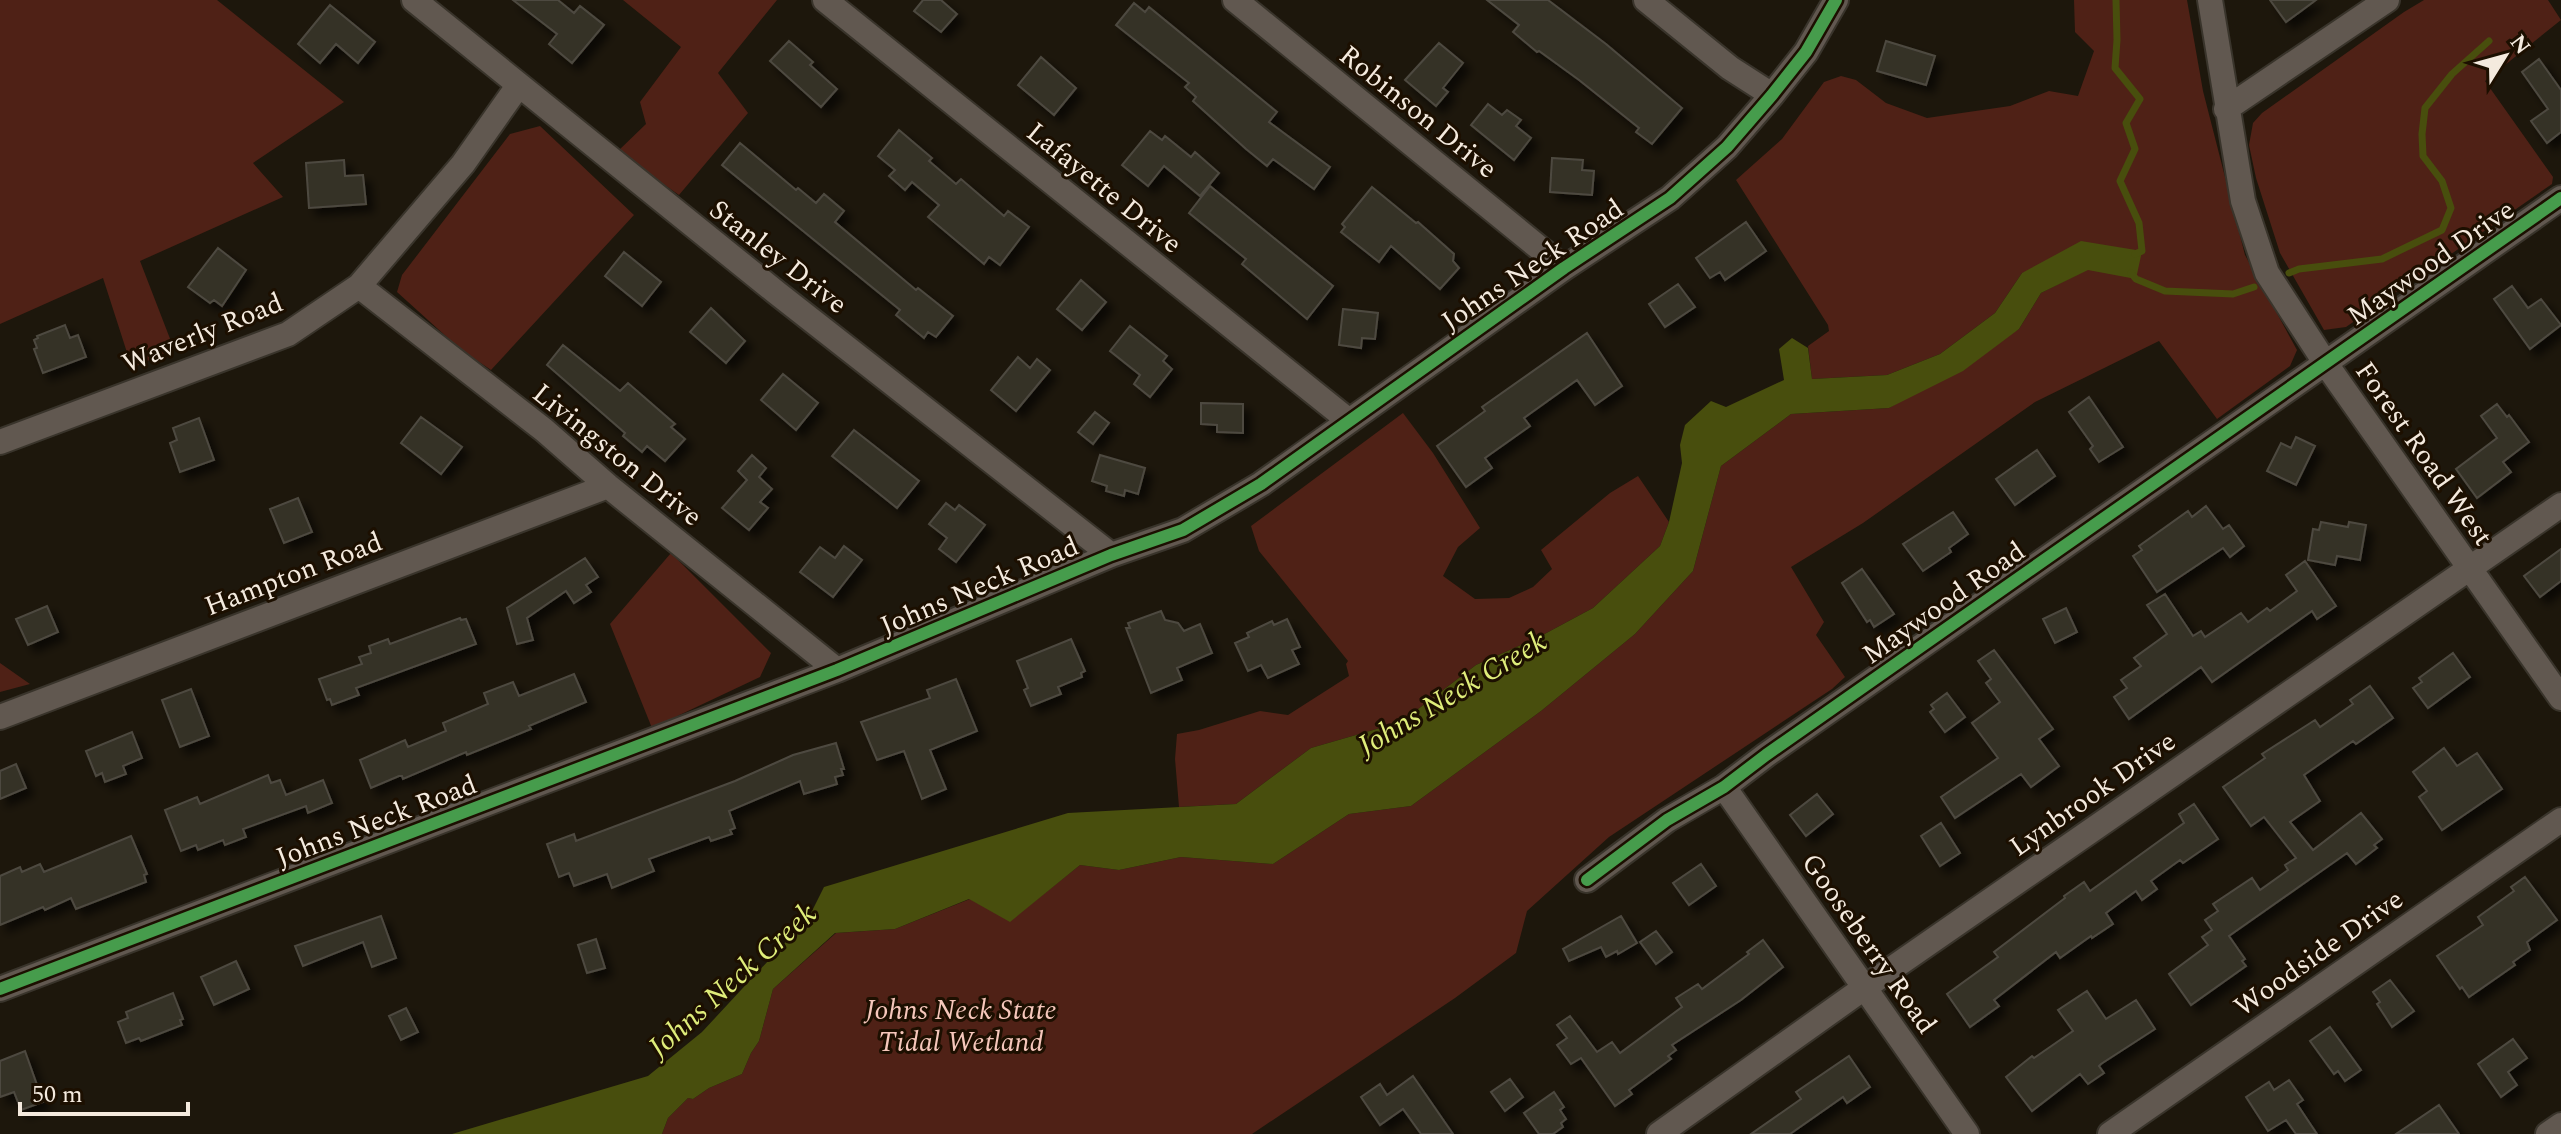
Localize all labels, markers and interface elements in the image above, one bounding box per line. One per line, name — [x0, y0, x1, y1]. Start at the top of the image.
north arrow — [2465, 16, 2545, 96]
text: N — [2501, 28, 2538, 62]
street label: Robinson Drive — [1329, 35, 1507, 190]
street label: Lafayette Drive — [1017, 112, 1191, 265]
street label: Johns Neck Road — [1433, 188, 1633, 342]
street label: Stanley Drive — [699, 189, 857, 325]
street label: Maywood Drive — [2338, 189, 2524, 337]
street label: Waverly Road — [115, 282, 290, 385]
street label: Forest Road West — [2344, 353, 2504, 555]
street label: Livingston Drive — [522, 373, 712, 537]
street label: Hampton Road — [198, 521, 389, 628]
street label: Johns Neck Road — [873, 525, 1086, 648]
street label: Maywood Road — [1853, 531, 2035, 676]
water label: Johns Neck Creek — [1347, 619, 1556, 770]
street label: Lynbrook Drive — [2001, 721, 2185, 868]
street label: Johns Neck Road — [270, 763, 483, 880]
street label: Gooseberry Road — [1790, 844, 1947, 1043]
street label: Woodside Drive — [2225, 879, 2413, 1028]
water label: Johns Neck Creek — [636, 892, 827, 1071]
park label: Johns Neck State Tidal Wetland — [863, 989, 1057, 1064]
scale bar — [20, 1066, 188, 1116]
text: 50 m — [32, 1077, 83, 1113]

